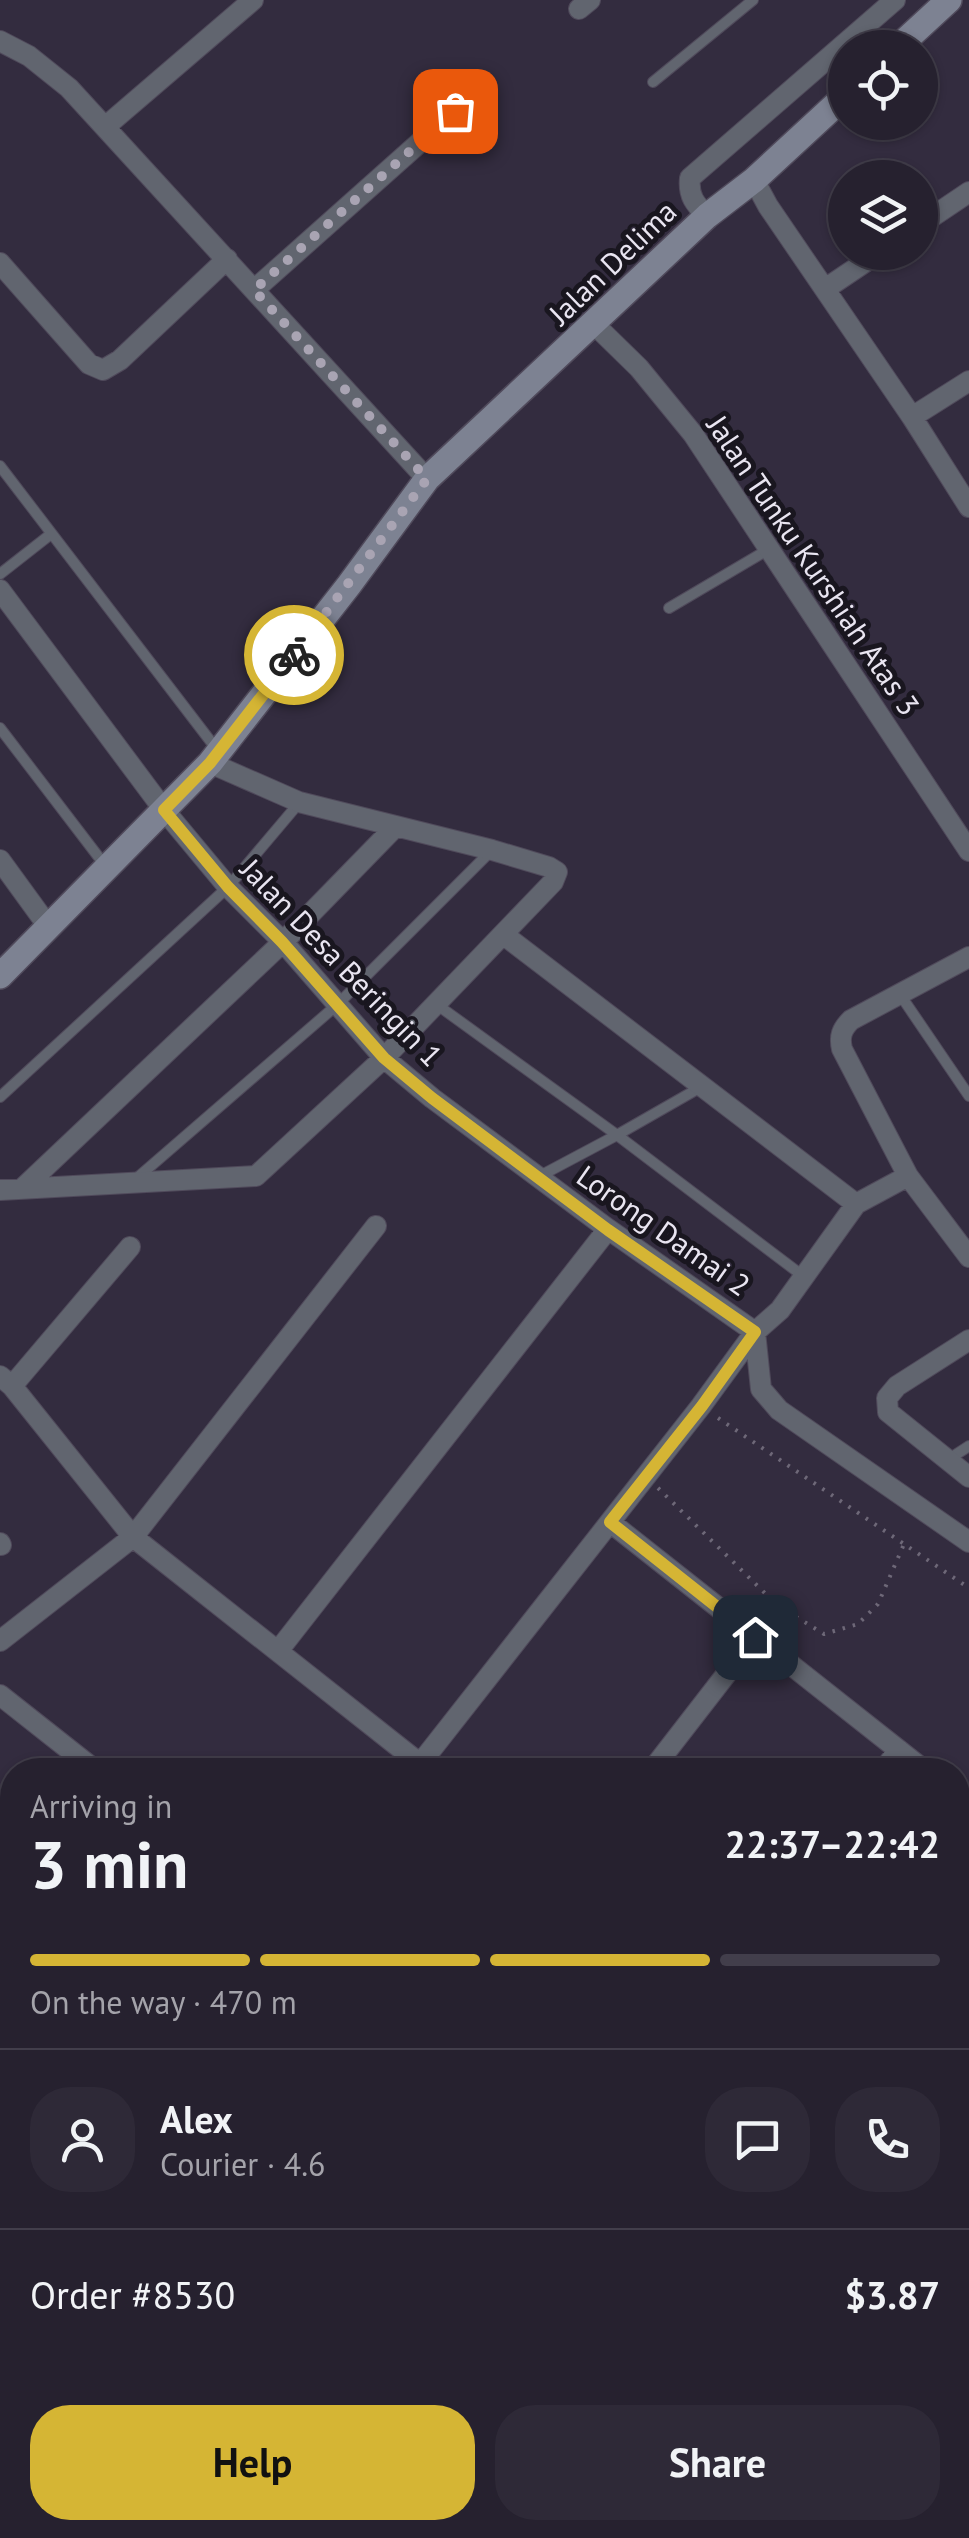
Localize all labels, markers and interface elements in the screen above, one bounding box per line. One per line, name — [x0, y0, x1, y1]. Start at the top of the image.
map controls — [828, 30, 938, 270]
button: locate — [828, 30, 938, 140]
pin — [413, 69, 498, 154]
icon: bag — [428, 84, 483, 139]
button: layers — [828, 160, 938, 270]
street label: Jalan Delima — [539, 192, 684, 334]
street label: Jalan Tunku Kurshiah Atas 3 — [698, 406, 929, 723]
courier — [244, 605, 344, 705]
icon: bike — [267, 628, 322, 683]
street label: Jalan Desa Beringin 1 — [231, 848, 451, 1074]
street label: Lorong Damai 2 — [570, 1156, 758, 1304]
pin — [713, 1595, 798, 1680]
icon: home — [728, 1610, 783, 1665]
text: Arriving in — [30, 1785, 172, 1827]
text: 22:37–22:42 — [725, 1819, 940, 1868]
text: 3 min — [30, 1822, 189, 1906]
text: On the way · 470 m — [30, 1981, 297, 2023]
button: person — [30, 2087, 135, 2192]
button: chat — [705, 2087, 810, 2192]
button: phone — [835, 2087, 940, 2192]
text: Alex — [160, 2094, 233, 2143]
text: Courier · 4.6 — [160, 2143, 326, 2185]
text: Order #8530 — [30, 2270, 235, 2319]
text: $3.87 — [844, 2270, 940, 2319]
button: Help — [30, 2405, 475, 2520]
button: Share — [495, 2405, 940, 2520]

